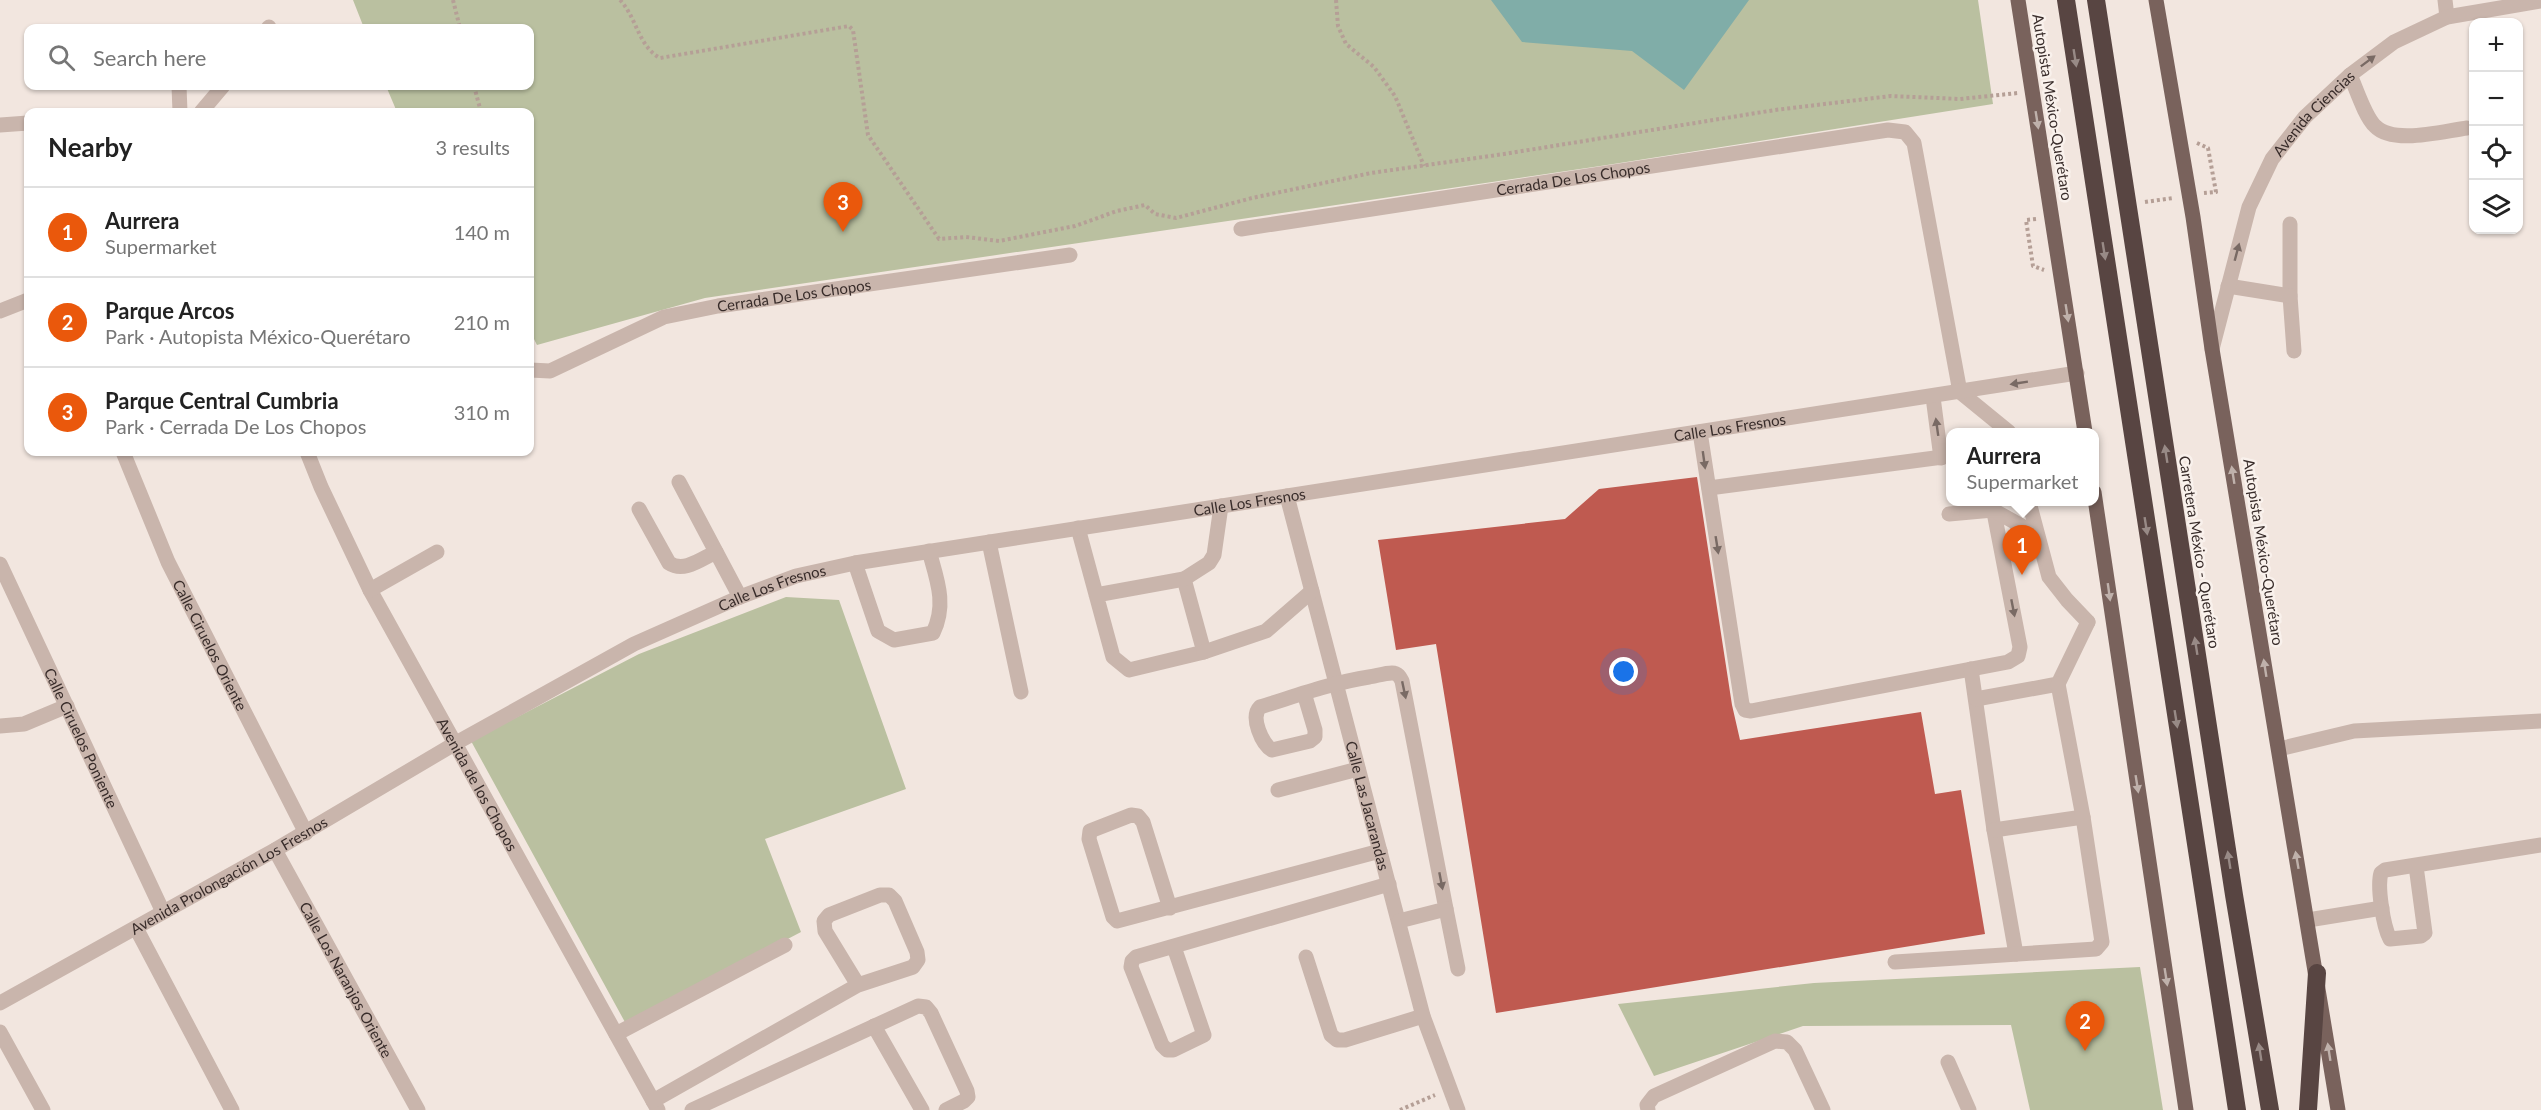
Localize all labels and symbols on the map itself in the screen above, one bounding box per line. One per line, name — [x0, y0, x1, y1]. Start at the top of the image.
street label: Autopista México-Querétaro — [2029, 12, 2077, 202]
one-way arrow — [2070, 48, 2079, 67]
one-way arrow — [2360, 55, 2376, 68]
street label: Avenida Ciencias — [2269, 67, 2358, 160]
one-way arrow — [2032, 111, 2041, 130]
street label: Cerrada De Los Chopos — [1495, 158, 1651, 199]
pin: 3 — [824, 182, 862, 232]
one-way arrow — [2100, 241, 2109, 260]
one-way arrow — [2233, 242, 2243, 261]
street label: Cerrada De Los Chopos — [716, 275, 872, 315]
one-way arrow — [2063, 303, 2072, 322]
one-way arrow — [2009, 378, 2028, 387]
street label: Calle Los Fresnos — [1672, 409, 1787, 445]
one-way arrow — [1933, 418, 1942, 437]
one-way arrow — [2161, 444, 2170, 463]
one-way arrow — [1700, 451, 1709, 470]
street label: Carretera México - Querétaro — [2176, 454, 2224, 650]
street label: Autopista México-Querétaro — [2240, 457, 2288, 647]
one-way arrow — [2228, 466, 2237, 485]
street label: Calle Los Fresnos — [1192, 484, 1307, 519]
one-way arrow — [2142, 517, 2151, 536]
pin: 1 — [2002, 526, 2042, 575]
one-way arrow — [1713, 536, 1722, 555]
street label: Calle Los Fresnos — [715, 561, 827, 615]
street label: Calle Ciruelos Oriente — [169, 577, 251, 714]
one-way arrow — [2104, 582, 2113, 601]
one-way arrow — [2009, 599, 2018, 618]
one-way arrow — [2191, 637, 2200, 656]
your location — [1609, 657, 1638, 686]
one-way arrow — [2260, 658, 2269, 677]
street label: Calle Ciruelos Poniente — [41, 665, 122, 811]
one-way arrow — [1399, 680, 1409, 699]
one-way arrow — [2171, 710, 2180, 729]
street label: Avenida de los Chopos — [434, 715, 522, 854]
street label: Calle Las Jacarandas — [1342, 739, 1394, 872]
one-way arrow — [2133, 775, 2142, 794]
street label: Avenida Prolongación Los Fresnos — [127, 812, 330, 938]
one-way arrow — [2224, 850, 2233, 869]
one-way arrow — [2293, 850, 2302, 869]
one-way arrow — [1437, 872, 1446, 891]
street label: Calle Los Naranjos Oriente — [296, 899, 396, 1061]
one-way arrow — [2162, 968, 2171, 987]
pin: 2 — [2066, 1002, 2104, 1051]
one-way arrow — [2256, 1043, 2265, 1062]
one-way arrow — [2324, 1043, 2333, 1062]

